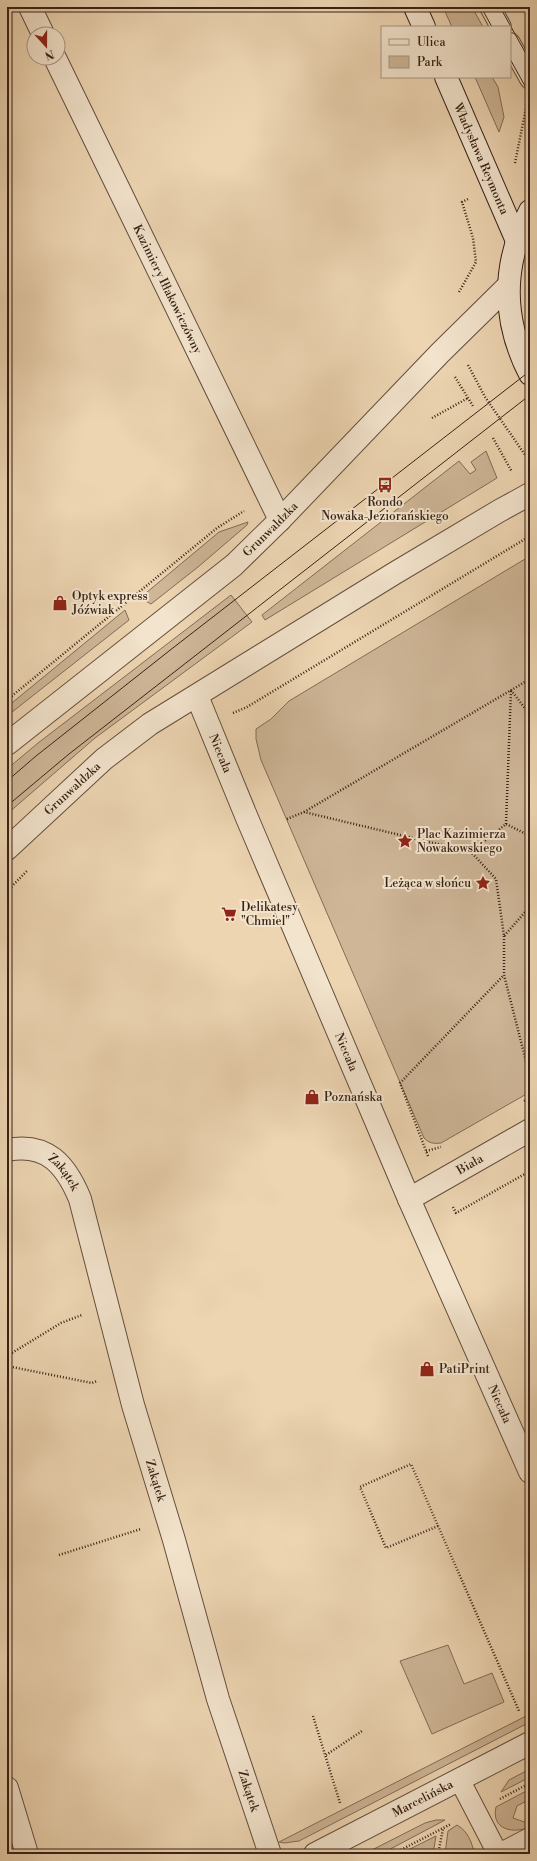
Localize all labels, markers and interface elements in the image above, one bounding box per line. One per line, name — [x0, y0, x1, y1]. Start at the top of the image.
north arrow — [26, 26, 66, 66]
legend — [381, 26, 511, 78]
text: Ulica — [417, 35, 446, 50]
text: N — [42, 46, 56, 63]
text: Park — [417, 55, 443, 70]
street label: Władysława Reymonta — [450, 100, 512, 218]
street label: Kazimiery Iłłakowiczówny — [129, 222, 205, 356]
bus stop icon: Rondo Nowaka-Jeziorańskiego — [376, 476, 394, 494]
place label: Rondo Nowaka-Jeziorańskiego — [321, 495, 449, 524]
street label: Grunwaldzka — [240, 498, 302, 560]
place label: Optyk express Jóźwiak — [71, 589, 148, 618]
shop icon: Optyk express Jóźwiak — [51, 594, 69, 612]
street label: Niecała — [205, 732, 235, 776]
street label: Grunwaldzka — [41, 758, 105, 819]
place label: Plac Kazimierza Nowakowskiego — [417, 827, 507, 856]
place icon: Plac Kazimierza Nowakowskiego — [396, 832, 414, 850]
place icon: Leżąca w słońcu — [474, 874, 492, 892]
place label: Leżąca w słońcu — [384, 876, 471, 891]
place label: Delikatesy "Chmiel" — [241, 900, 298, 929]
supermarket icon: Delikatesy "Chmiel" — [220, 905, 238, 923]
street label: Niecała — [331, 1030, 361, 1075]
shop icon: Poznańska — [303, 1088, 321, 1106]
place label: Poznańska — [324, 1090, 383, 1105]
street label: Zakątek — [45, 1151, 83, 1194]
street label: Biała — [453, 1151, 487, 1179]
shop icon: PatiPrint — [418, 1360, 436, 1378]
place label: PatiPrint — [439, 1362, 491, 1377]
street label: Niecała — [484, 1382, 515, 1427]
street label: Zakątek — [142, 1458, 169, 1504]
street label: Zakątek — [234, 1768, 263, 1814]
street label: Marcelińska — [390, 1777, 457, 1821]

